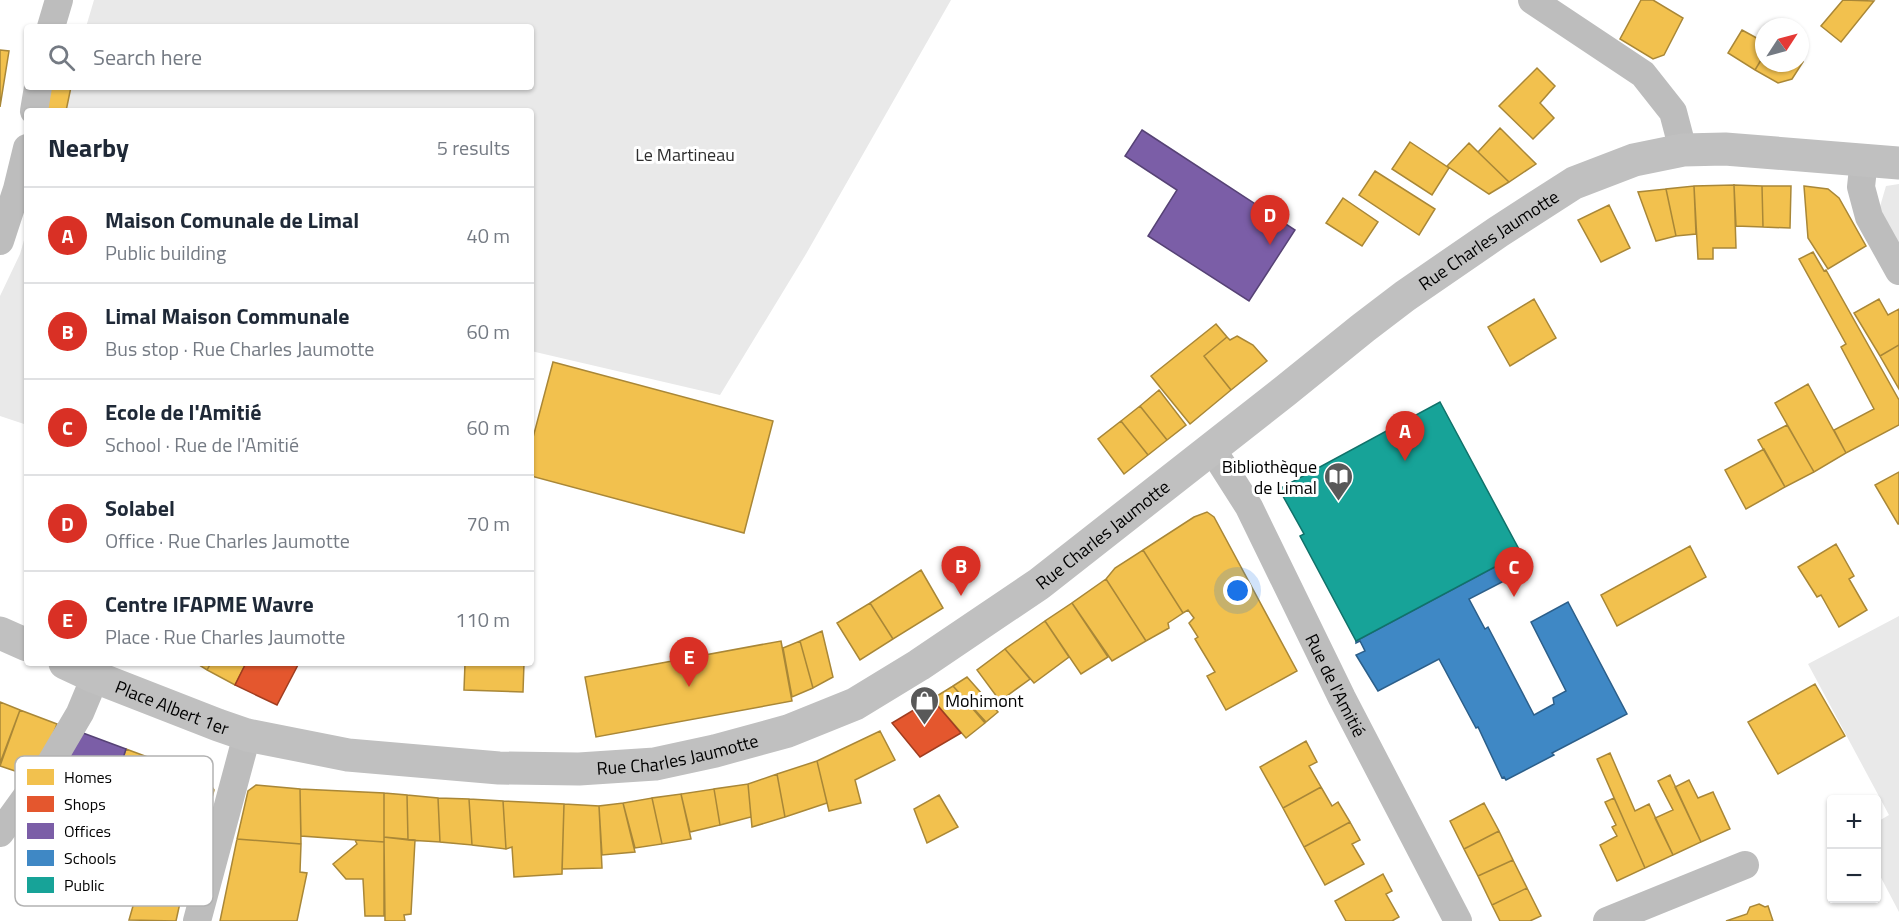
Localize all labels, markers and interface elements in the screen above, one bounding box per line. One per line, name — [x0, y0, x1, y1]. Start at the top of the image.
north arrow — [1755, 18, 1809, 72]
search box — [24, 24, 534, 90]
text: Search here — [93, 40, 202, 74]
icon: search — [45, 41, 78, 74]
text: Nearby — [48, 128, 129, 167]
text: 5 results — [437, 132, 510, 163]
park label: Le Martineau — [635, 141, 735, 168]
street label: Rue Charles Jaumotte — [1413, 183, 1564, 297]
pin: D — [1250, 196, 1290, 245]
text: Maison Comunale de Limal — [105, 203, 359, 237]
text: A — [61, 220, 74, 251]
text: 40 m — [466, 220, 510, 251]
text: Public building — [105, 237, 226, 268]
text: Limal Maison Communale — [105, 299, 350, 333]
text: B — [61, 316, 74, 347]
text: 60 m — [466, 316, 510, 347]
text: Bus stop · Rue Charles Jaumotte — [105, 333, 374, 364]
text: Ecole de l'Amitié — [105, 395, 261, 429]
text: C — [62, 412, 73, 443]
text: 60 m — [466, 412, 510, 443]
pin: A — [1386, 412, 1424, 461]
text: School · Rue de l'Amitié — [105, 429, 299, 460]
place label: Bibliothèque de Limal — [1222, 453, 1317, 501]
library icon: Bibliothèque de Limal — [1322, 460, 1354, 502]
street label: Rue Charles Jaumotte — [1029, 473, 1175, 596]
text: Solabel — [105, 491, 175, 525]
text: D — [61, 508, 74, 539]
text: 70 m — [466, 508, 510, 539]
text: Office · Rue Charles Jaumotte — [105, 525, 350, 556]
pin: B — [942, 546, 980, 596]
pin: C — [1494, 548, 1534, 597]
your location — [1223, 576, 1252, 605]
text: Centre IFAPME Wavre — [105, 587, 314, 621]
text: E — [62, 604, 73, 635]
text: 110 m — [455, 604, 510, 635]
text: Place · Rue Charles Jaumotte — [105, 621, 345, 652]
street label: Rue de l'Amitié — [1299, 629, 1373, 742]
pin: E — [670, 638, 708, 687]
street label: Place Albert 1er — [111, 673, 233, 741]
shop icon: Mohimont — [908, 684, 940, 726]
place label: Mohimont — [945, 687, 1024, 714]
street label: Rue Charles Jaumotte — [596, 726, 761, 781]
legend — [15, 756, 213, 906]
text: Homes — [64, 765, 112, 789]
text: Shops — [64, 792, 106, 816]
map controls — [1827, 795, 1881, 903]
button: + — [1827, 795, 1881, 849]
text: Offices — [64, 819, 111, 843]
text: Schools — [64, 846, 116, 870]
button: − — [1827, 849, 1881, 903]
text: Public — [64, 873, 105, 897]

